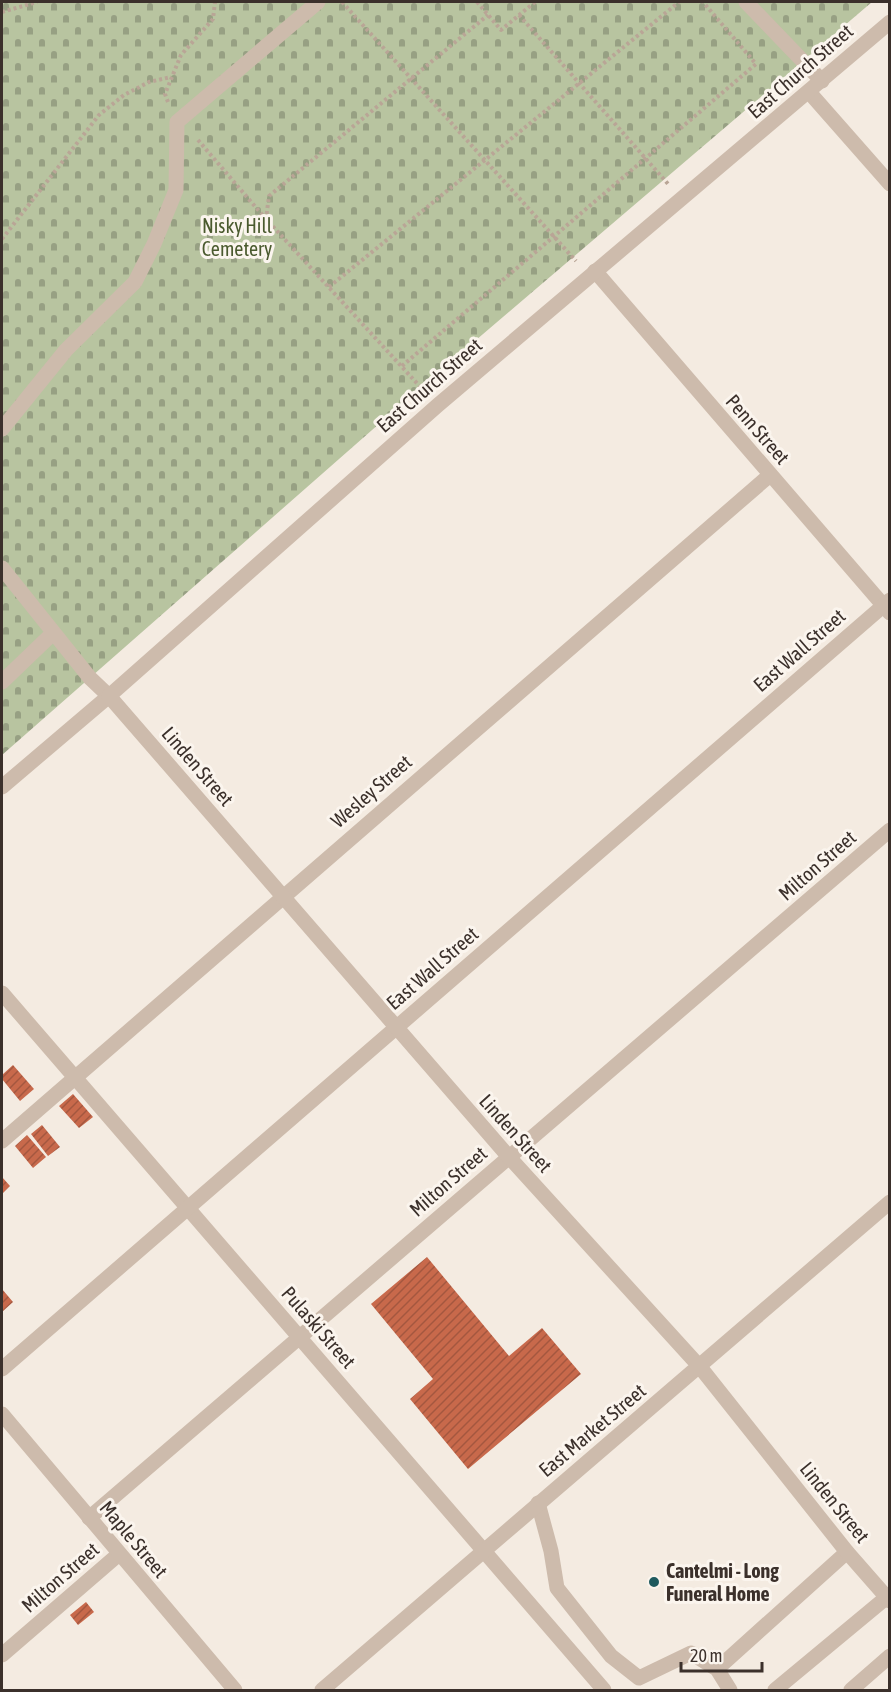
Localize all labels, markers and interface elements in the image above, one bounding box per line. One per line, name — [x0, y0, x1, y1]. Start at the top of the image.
street label: East Church Street — [743, 19, 857, 123]
park label: Nisky Hill Cemetery — [202, 214, 273, 260]
street label: East Church Street — [372, 333, 486, 437]
street label: Penn Street — [722, 389, 795, 469]
street label: East Wall Street — [749, 604, 850, 696]
street label: Linden Street — [158, 722, 239, 810]
street label: Wesley Street — [326, 750, 416, 832]
street label: Milton Street — [774, 825, 860, 905]
street label: East Wall Street — [382, 922, 483, 1014]
street label: Linden Street — [475, 1089, 557, 1177]
street label: Milton Street — [405, 1141, 491, 1221]
street label: Pulaski Street — [277, 1282, 361, 1373]
street label: East Market Street — [534, 1379, 650, 1481]
street label: Linden Street — [796, 1457, 875, 1547]
street label: Maple Street — [95, 1496, 173, 1582]
street label: Milton Street — [17, 1537, 103, 1617]
place label: Cantelmi - Long Funeral Home — [666, 1559, 779, 1605]
marker: Cantelmi - Long Funeral Home — [647, 1575, 661, 1589]
scale bar — [681, 1635, 762, 1673]
text: 20 m — [690, 1645, 722, 1666]

